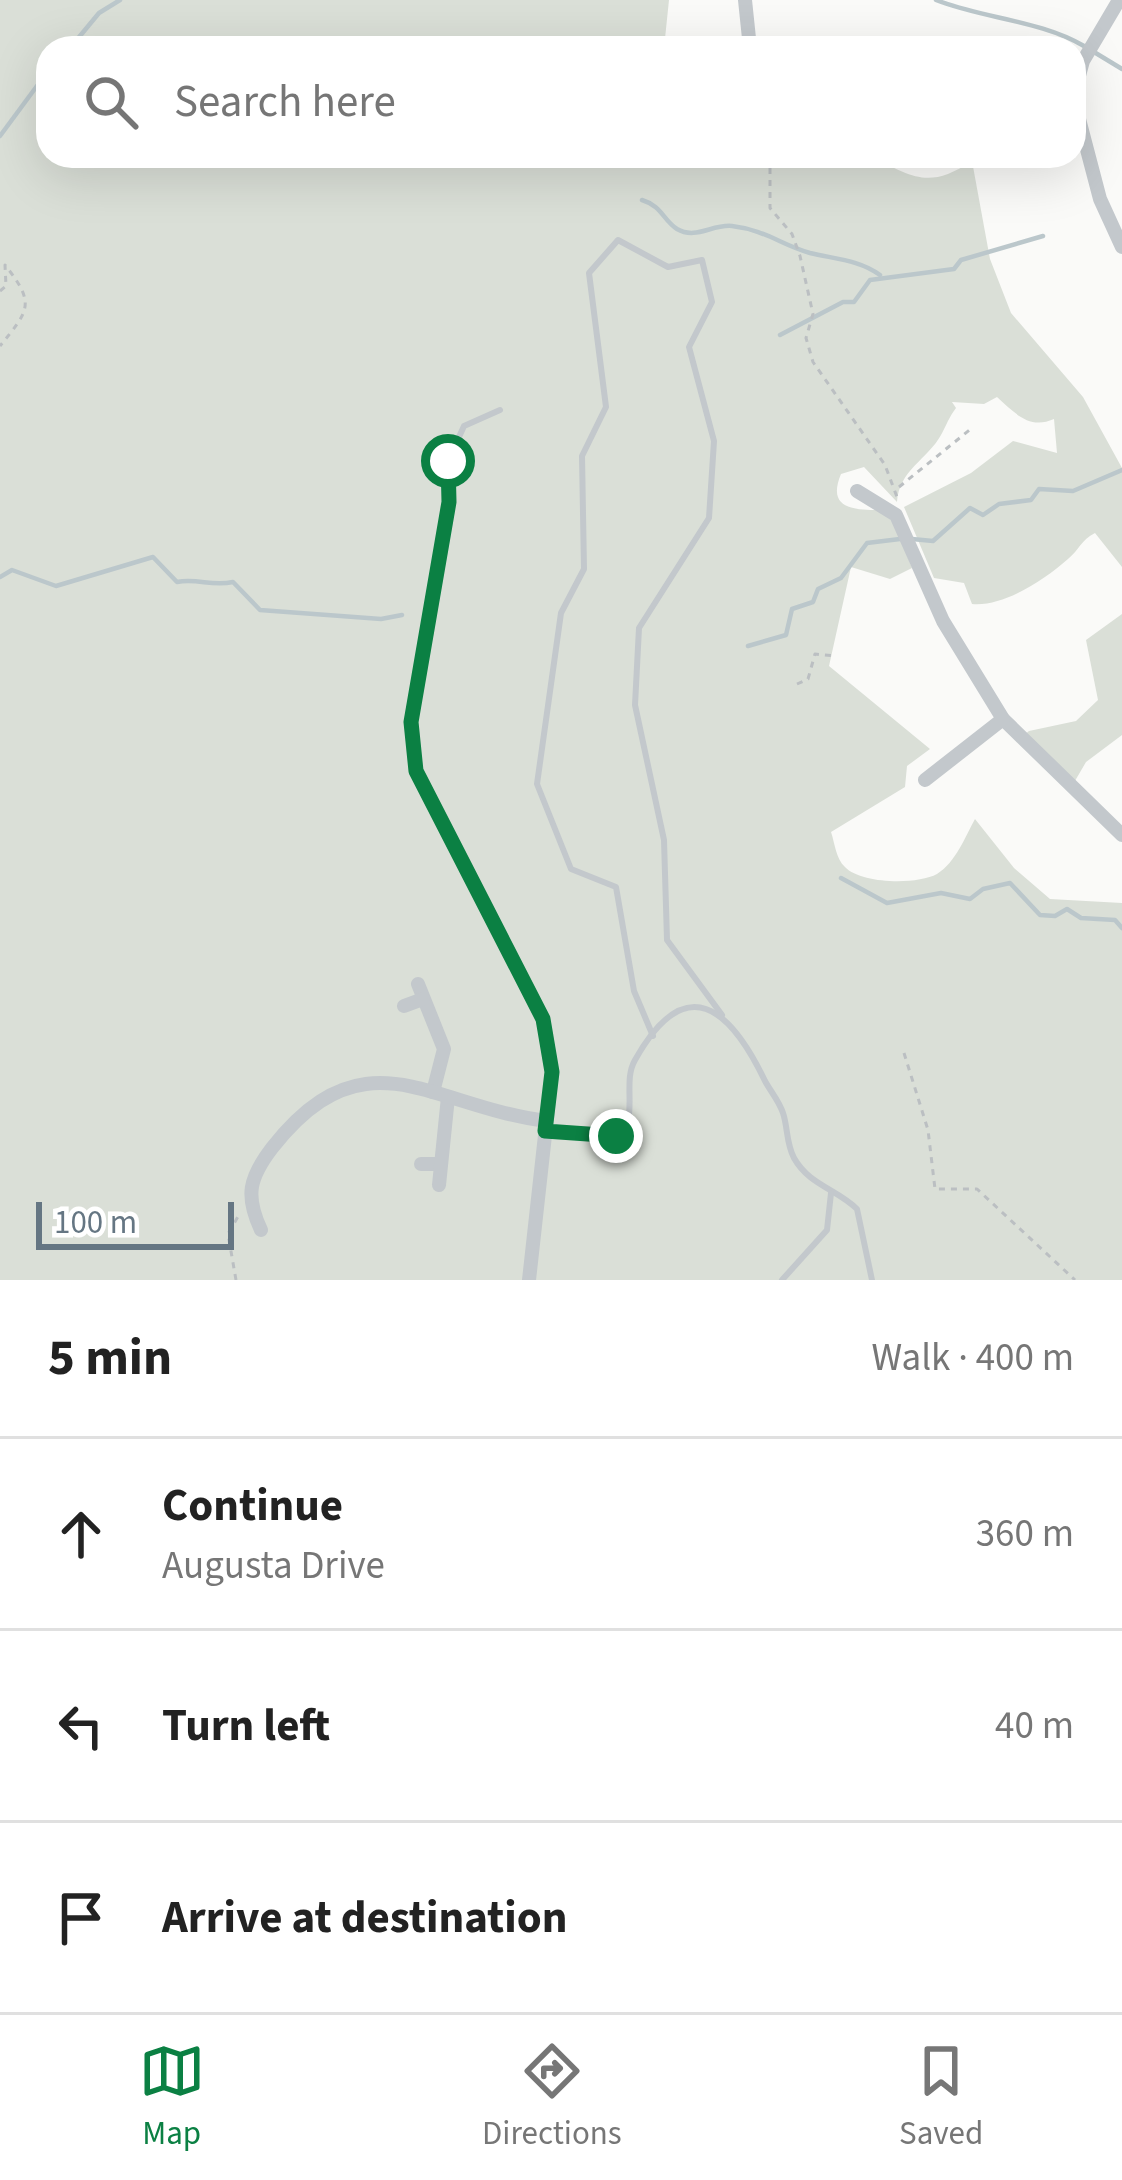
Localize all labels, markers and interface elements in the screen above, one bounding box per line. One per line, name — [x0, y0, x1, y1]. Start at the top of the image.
search box — [36, 36, 1086, 168]
icon: search — [78, 69, 144, 135]
text: Search here — [174, 70, 396, 134]
route start — [421, 434, 475, 488]
route end — [589, 1109, 643, 1163]
scale bar — [36, 1196, 234, 1249]
text: 100 m — [54, 1199, 137, 1246]
text: 5 min — [48, 1322, 172, 1394]
text: Walk · 400 m — [871, 1330, 1074, 1386]
text: Continue — [162, 1474, 343, 1538]
icon: ahead — [48, 1501, 114, 1567]
text: 360 m — [976, 1506, 1074, 1562]
text: Augusta Drive — [162, 1538, 385, 1594]
icon: left — [48, 1693, 114, 1759]
text: Turn left — [162, 1694, 330, 1758]
text: 40 m — [995, 1698, 1074, 1754]
icon: arrive — [48, 1885, 114, 1951]
text: Arrive at destination — [162, 1886, 567, 1950]
tab: Map — [139, 2038, 205, 2157]
tab: Directions — [482, 2038, 622, 2157]
tab: Saved — [899, 2038, 983, 2157]

